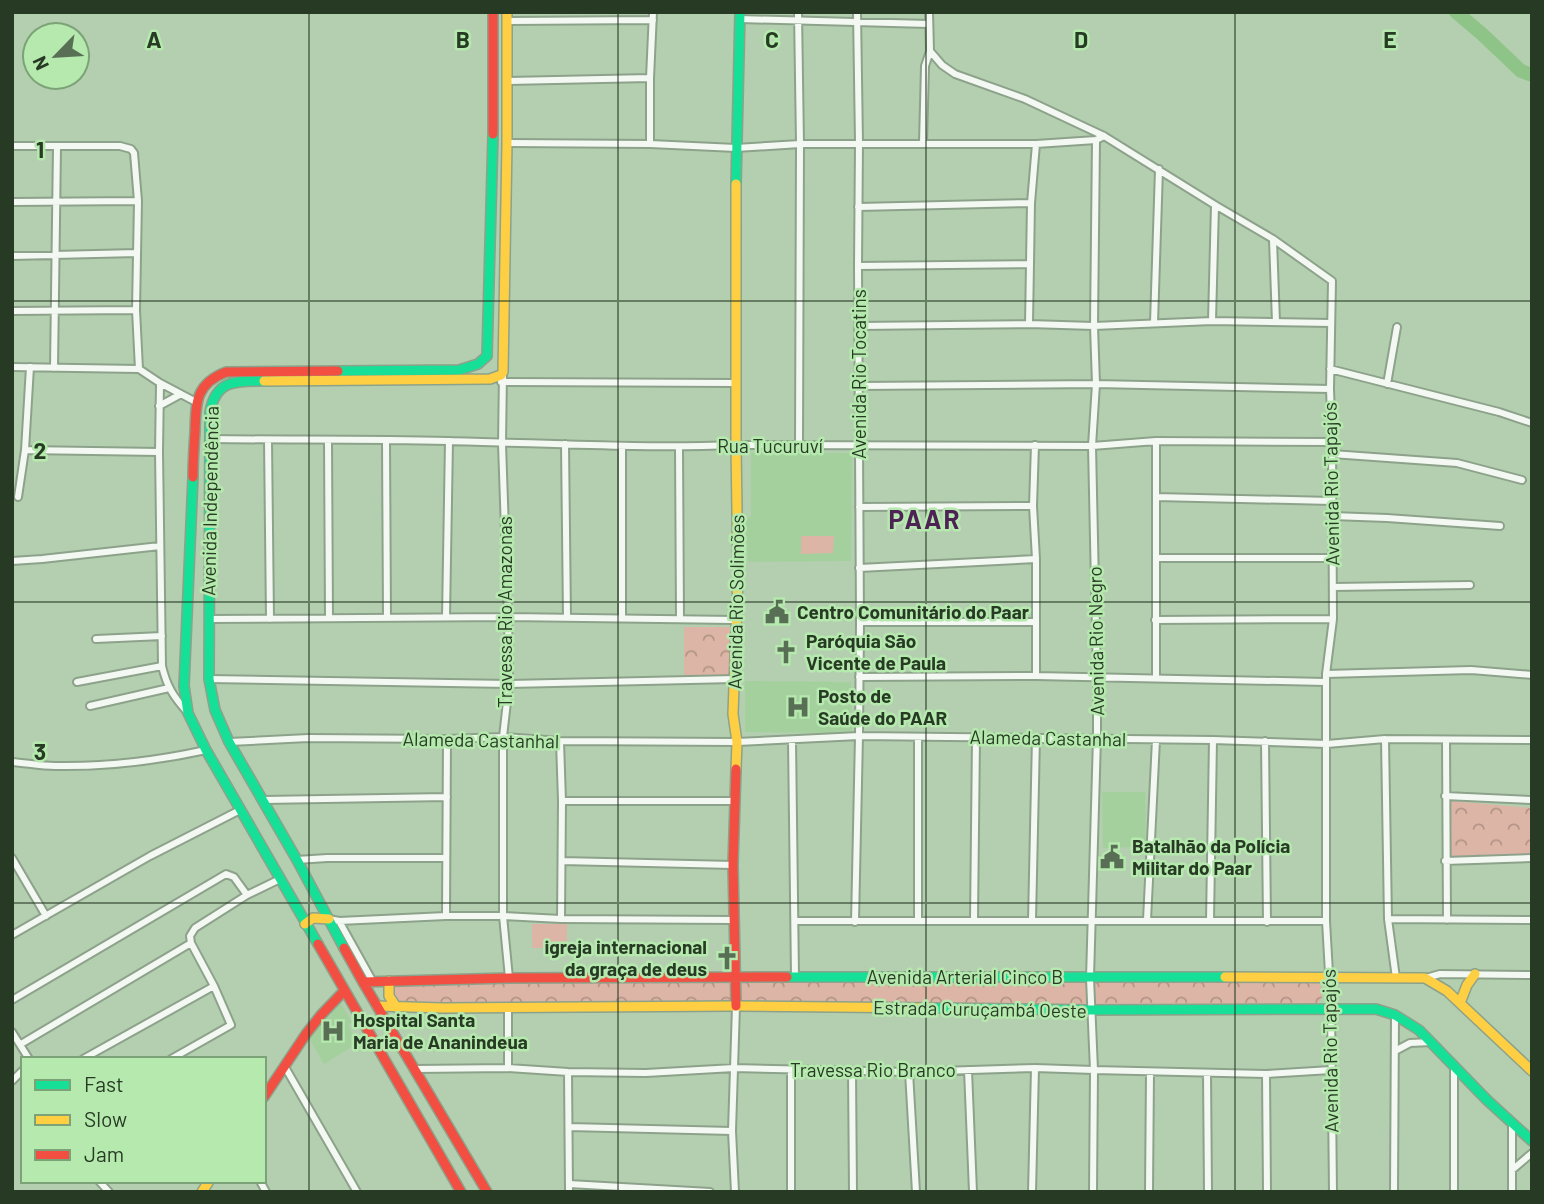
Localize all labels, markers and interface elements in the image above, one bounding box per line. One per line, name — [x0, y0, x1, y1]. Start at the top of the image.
north arrow — [21, 21, 91, 91]
text: A — [146, 25, 162, 53]
text: B — [456, 25, 470, 53]
text: C — [765, 25, 779, 53]
text: D — [1074, 25, 1088, 53]
text: E — [1383, 25, 1397, 53]
text: N — [27, 53, 53, 74]
text: 1 — [36, 135, 44, 163]
street label: Avenida Rio Tocatins — [847, 289, 870, 459]
street label: Avenida Rio Tapajós — [1318, 402, 1343, 566]
street label: Avenida Independência — [196, 406, 223, 596]
street label: Rua Tucuruví — [717, 434, 823, 457]
text: 2 — [34, 436, 46, 464]
district label: PAAR — [889, 503, 961, 534]
street label: Avenida Rio Solimões — [722, 514, 749, 690]
street label: Travessa Rio Amazonas — [493, 516, 516, 708]
street label: Avenida Rio Negro — [1083, 566, 1108, 716]
public building icon: Centro Comunitário do Paar — [763, 598, 791, 626]
place label: Centro Comunitário do Paar — [797, 600, 1030, 623]
place label: Paróquia São Vicente de Paula — [806, 629, 946, 674]
church icon: Paróquia São Vicente de Paula — [772, 638, 800, 666]
place label: Posto de Saúde do PAAR — [818, 684, 947, 729]
hospital icon: Posto de Saúde do PAAR — [784, 693, 812, 721]
street label: Alameda Castanhal — [970, 725, 1127, 750]
street label: Alameda Castanhal — [403, 727, 560, 752]
text: 3 — [34, 737, 46, 765]
place label: Batalhão da Polícia Militar do Paar — [1132, 834, 1290, 879]
public building icon: Batalhão da Polícia Militar do Paar — [1098, 843, 1126, 871]
place label: igreja internacional da graça de deus — [544, 935, 707, 980]
church icon: igreja internacional da graça de deus — [713, 944, 741, 972]
street label: Avenida Arterial Cinco B — [867, 965, 1063, 988]
street label: Avenida Rio Tapajós — [1317, 969, 1342, 1133]
street label: Estrada Curuçambá Oeste — [873, 995, 1087, 1022]
place label: Hospital Santa Maria de Ananindeua — [353, 1008, 528, 1053]
hospital icon: Hospital Santa Maria de Ananindeua — [319, 1017, 347, 1045]
legend — [21, 1057, 266, 1183]
street label: Travessa Rio Branco — [790, 1058, 956, 1081]
text: Fast — [84, 1071, 124, 1096]
text: Slow — [84, 1106, 127, 1131]
text: Jam — [84, 1141, 124, 1166]

